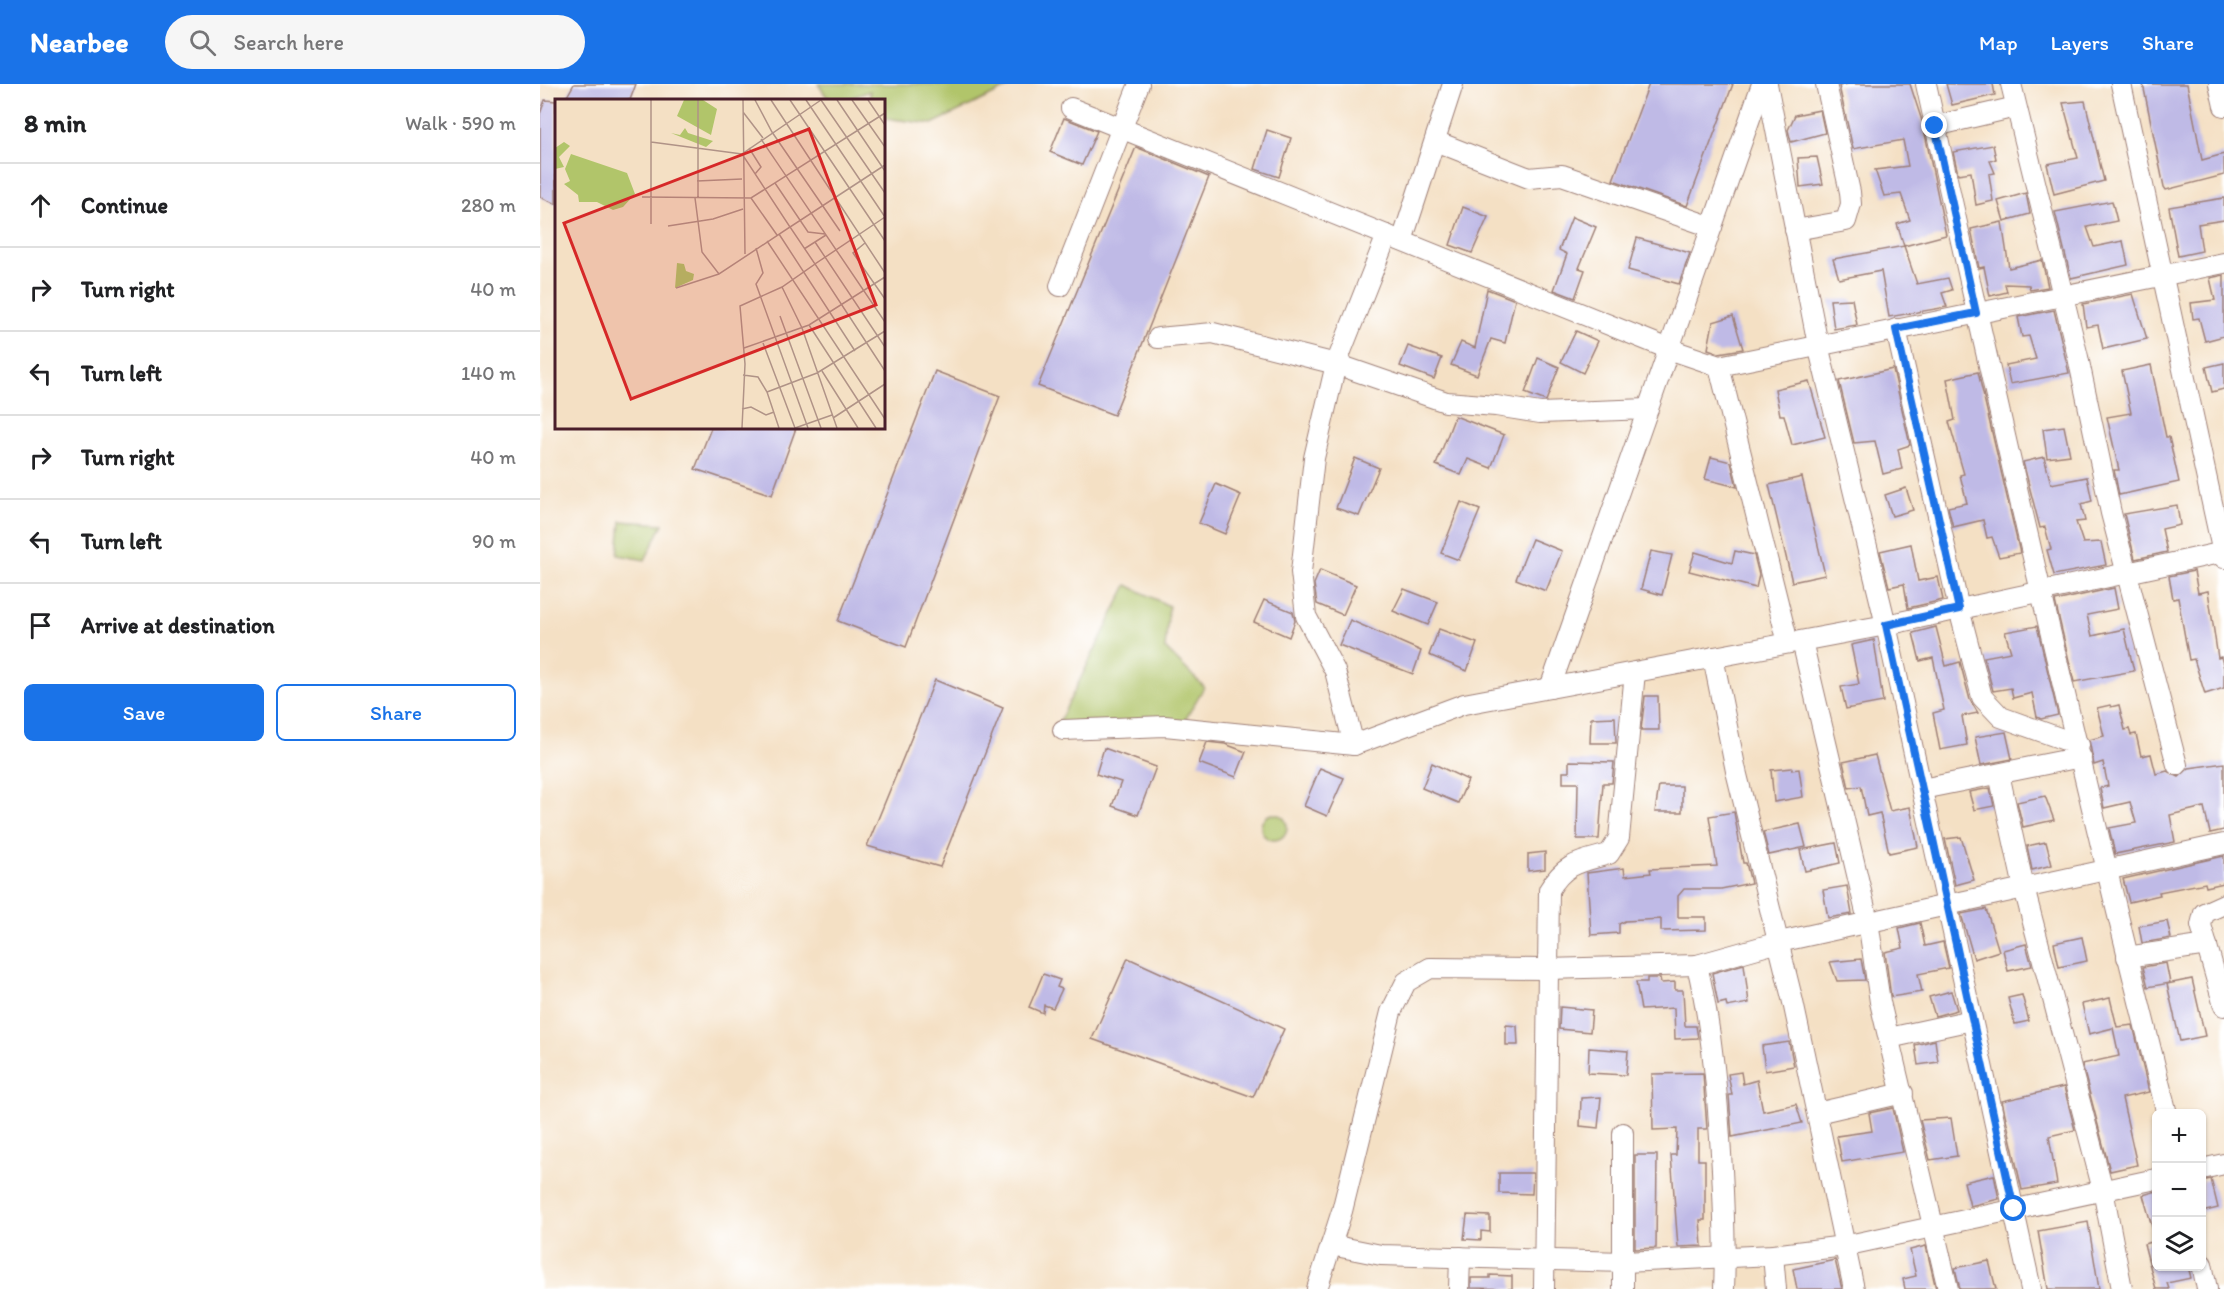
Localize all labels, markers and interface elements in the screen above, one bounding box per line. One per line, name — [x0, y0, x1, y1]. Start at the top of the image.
search box — [165, 15, 585, 69]
text: Nearbee — [30, 25, 129, 59]
icon: search — [186, 26, 219, 59]
text: Search here — [234, 29, 344, 56]
text: Map — [1979, 30, 2018, 55]
text: Layers — [2051, 30, 2109, 55]
text: Share — [2142, 30, 2194, 55]
inset map — [555, 99, 885, 429]
text: 8 min — [24, 107, 86, 139]
text: Walk · 590 m — [405, 111, 516, 135]
route end — [1921, 112, 1947, 138]
icon: ahead — [24, 189, 57, 222]
text: Continue — [81, 192, 168, 219]
text: 280 m — [461, 193, 516, 217]
icon: right — [24, 273, 57, 306]
text: Turn right — [81, 276, 175, 303]
text: 40 m — [470, 277, 516, 301]
icon: left — [24, 357, 57, 390]
text: Turn left — [81, 360, 162, 387]
text: 140 m — [461, 361, 516, 385]
icon: right — [24, 441, 57, 474]
text: Turn right — [81, 444, 175, 471]
text: 40 m — [470, 445, 516, 469]
icon: left — [24, 525, 57, 558]
text: Turn left — [81, 528, 162, 555]
text: 90 m — [472, 529, 516, 553]
icon: arrive — [24, 609, 57, 642]
text: Arrive at destination — [81, 612, 275, 639]
button: Save — [24, 684, 264, 741]
button: Share — [276, 684, 516, 741]
map controls — [2152, 1109, 2206, 1271]
button: + — [2152, 1109, 2206, 1163]
button: − — [2152, 1163, 2206, 1217]
route start — [2000, 1195, 2026, 1221]
button: layers — [2152, 1217, 2206, 1271]

